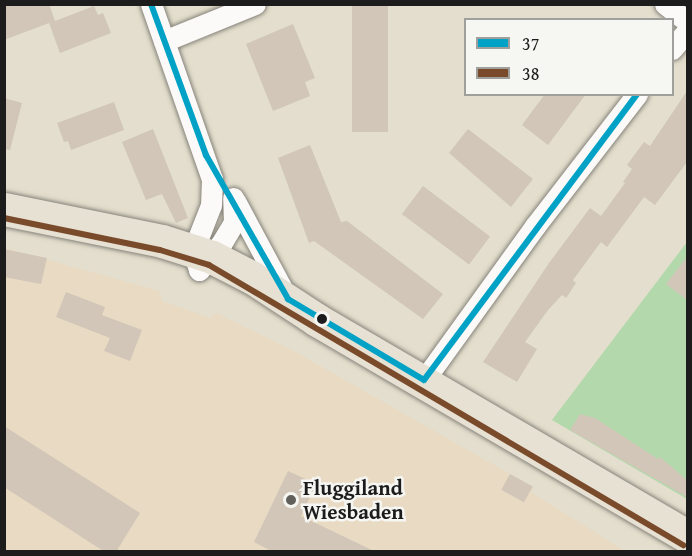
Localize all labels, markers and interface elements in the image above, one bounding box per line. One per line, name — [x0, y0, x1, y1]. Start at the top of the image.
legend — [464, 18, 674, 96]
text: 37 — [522, 30, 539, 57]
text: 38 — [522, 60, 539, 87]
unlabelled marker — [316, 313, 328, 325]
place label: Fluggiland Wiesbaden — [303, 475, 404, 525]
marker: Fluggiland Wiesbaden — [284, 493, 298, 507]

